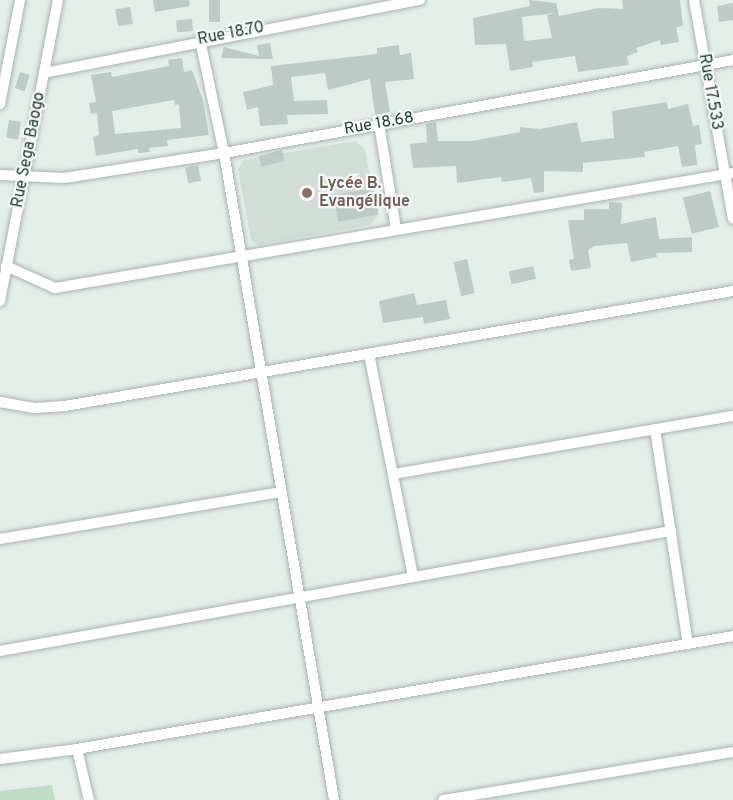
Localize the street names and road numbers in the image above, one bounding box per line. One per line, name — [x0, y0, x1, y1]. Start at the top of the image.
street label: Rue 18.70 — [196, 18, 266, 50]
street label: Rue 17.533 — [694, 52, 726, 132]
street label: Rue Sega Baogo — [8, 90, 50, 210]
street label: Rue 18.68 — [343, 108, 415, 140]

